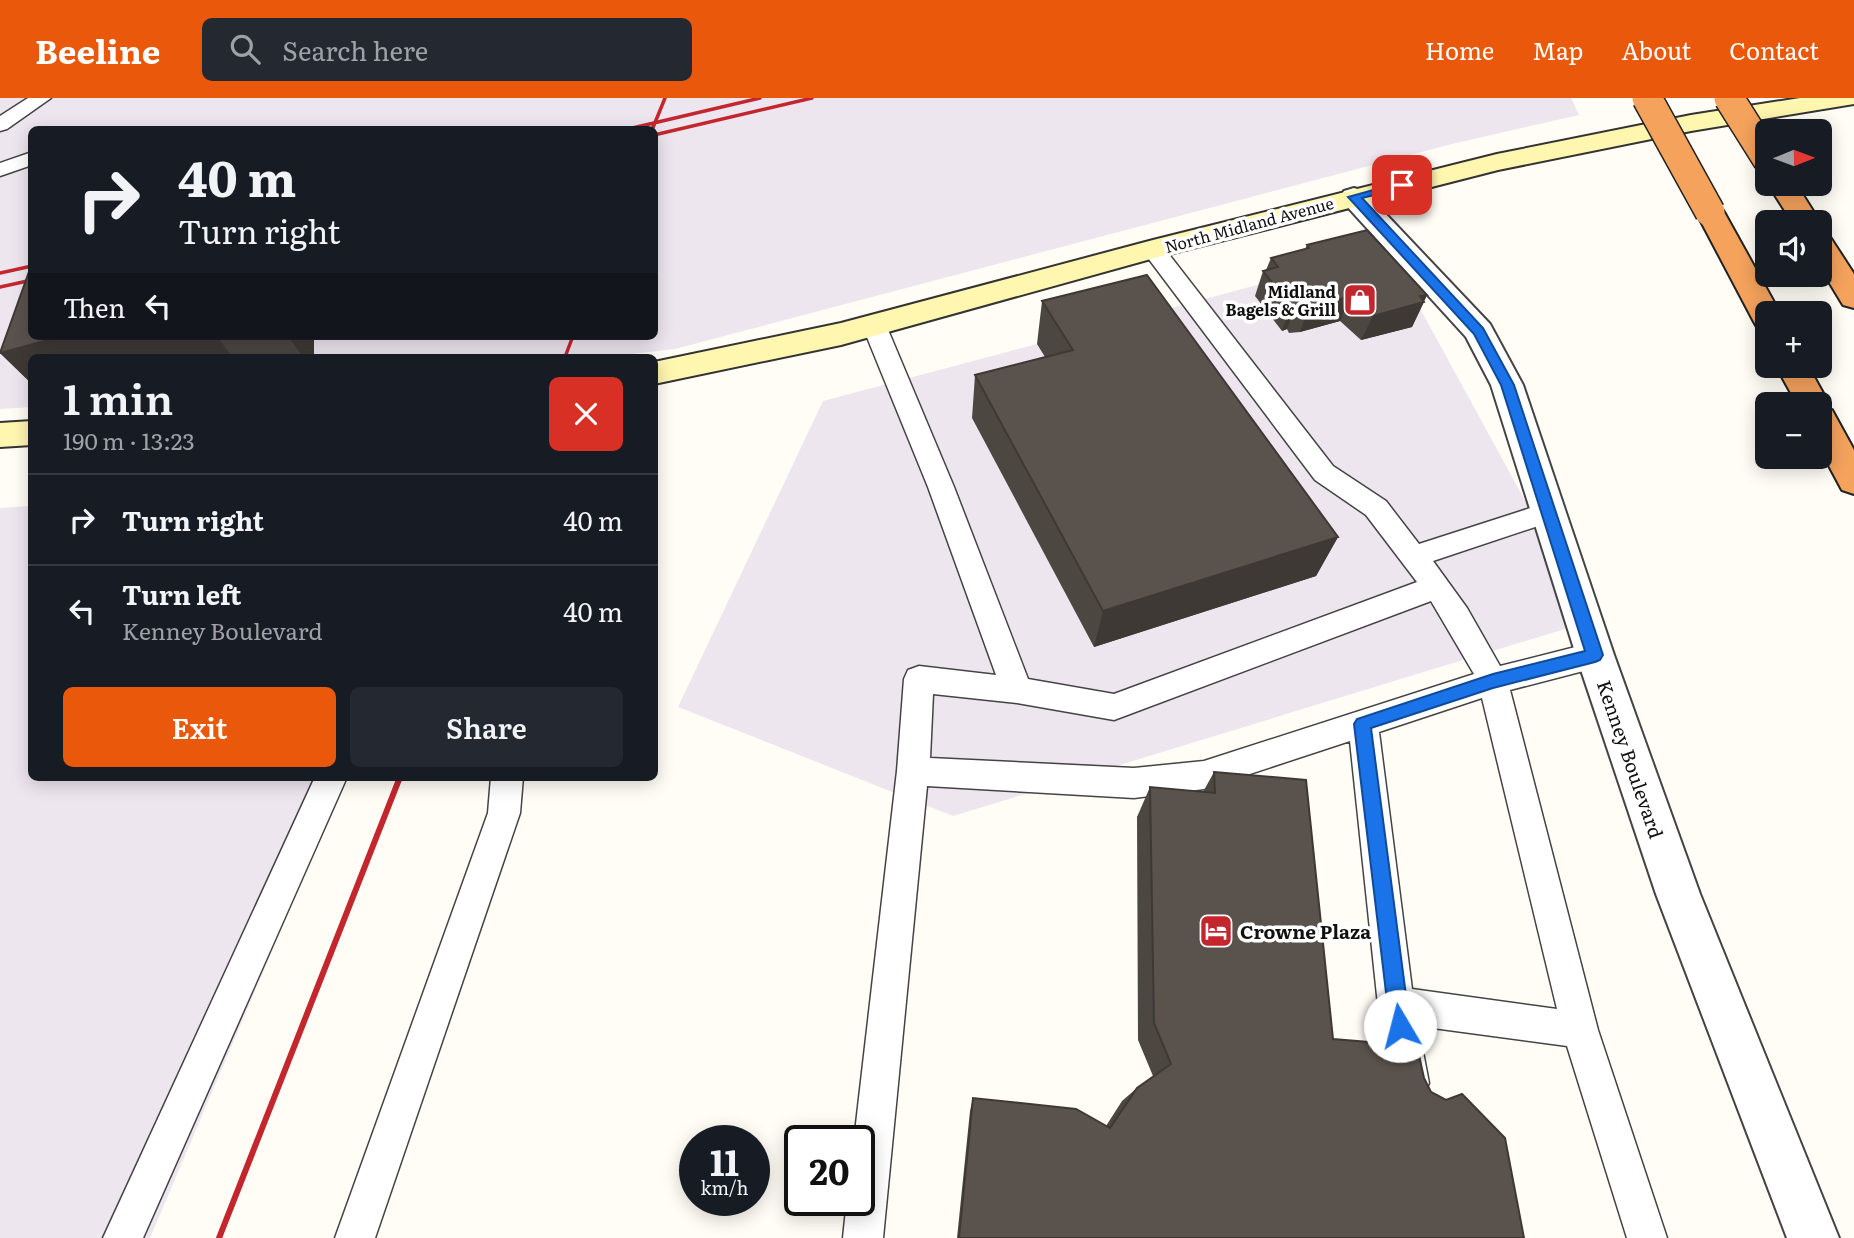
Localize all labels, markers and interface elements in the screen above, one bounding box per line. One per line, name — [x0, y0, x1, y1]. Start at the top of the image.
search box — [202, 18, 692, 81]
text: Beeline — [35, 25, 160, 74]
icon: search — [226, 30, 264, 68]
text: Search here — [282, 30, 428, 69]
text: Home — [1425, 32, 1494, 67]
text: Map — [1532, 32, 1583, 67]
text: About — [1621, 32, 1691, 67]
text: Contact — [1729, 32, 1819, 67]
north arrow — [1755, 119, 1832, 196]
map controls — [1755, 119, 1832, 469]
text: 40 m — [178, 139, 296, 212]
icon: right — [63, 154, 154, 245]
pin — [1372, 155, 1432, 215]
icon: arrive — [1383, 166, 1421, 204]
street label: North Midland Avenue — [1162, 190, 1336, 258]
text: Turn right — [178, 206, 340, 254]
button: sound — [1755, 210, 1832, 287]
place label: Midland Bagels & Grill — [1226, 279, 1336, 321]
shop icon: Midland Bagels & Grill — [1341, 281, 1379, 319]
text: Then — [63, 287, 125, 326]
icon: left — [139, 287, 177, 325]
button: + — [1755, 301, 1832, 378]
text: 1 min — [63, 366, 173, 428]
button: close — [549, 377, 623, 451]
button: − — [1755, 392, 1832, 469]
text: 190 m · 13:23 — [63, 423, 195, 457]
text: Turn right — [122, 500, 264, 539]
text: 40 m — [563, 500, 623, 539]
icon: right — [63, 501, 101, 539]
text: Turn left — [122, 574, 241, 613]
text: 40 m — [563, 591, 623, 630]
icon: left — [63, 592, 101, 630]
text: Kenney Boulevard — [122, 613, 322, 647]
street label: Kenney Boulevard — [1591, 676, 1671, 842]
button: Exit — [63, 687, 336, 767]
button: Share — [350, 687, 623, 767]
hotel icon: Crowne Plaza — [1197, 912, 1235, 950]
place label: Crowne Plaza — [1240, 917, 1371, 945]
position arrow — [1363, 989, 1437, 1063]
speed limit sign: 20 — [784, 1125, 875, 1216]
text: 11 — [710, 1135, 739, 1187]
text: km/h — [701, 1174, 748, 1201]

